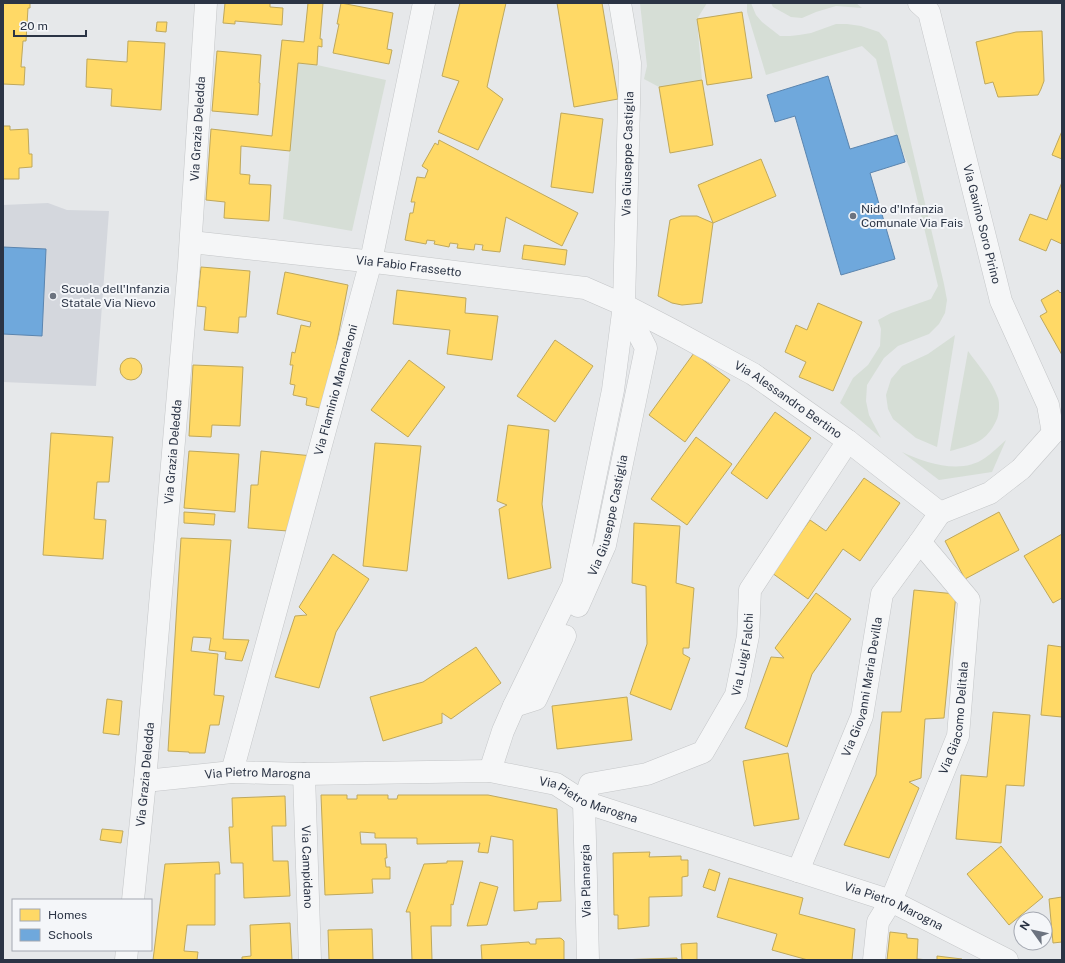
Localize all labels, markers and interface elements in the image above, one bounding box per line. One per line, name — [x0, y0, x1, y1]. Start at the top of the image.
scale bar — [14, 12, 86, 38]
text: 20 m — [20, 19, 48, 33]
street label: Via Grazia Deledda — [187, 76, 208, 182]
street label: Via Giuseppe Castiglia — [619, 91, 636, 217]
street label: Via Gavino Soro Pirino — [960, 163, 1004, 286]
place label: Nido d'Infanzia Comunale Via Fais — [861, 202, 963, 230]
marker: Nido d'Infanzia Comunale Via Fais — [848, 211, 858, 221]
street label: Via Fabio Frassetto — [355, 253, 462, 280]
place label: Scuola dell'Infanzia Statale Via Nievo — [61, 282, 170, 310]
marker: Scuola dell'Infanzia Statale Via Nievo — [48, 291, 58, 301]
street label: Via Flaminio Mancaleoni — [311, 323, 360, 457]
street label: Via Alessandro Bertino — [732, 358, 845, 442]
street label: Via Grazia Deledda — [162, 399, 185, 505]
street label: Via Giuseppe Castiglia — [585, 454, 631, 578]
street label: Via Luigi Falchi — [729, 613, 756, 697]
street label: Via Giovanni Maria Devilla — [839, 616, 885, 759]
street label: Via Giacomo Delitala — [936, 661, 971, 776]
street label: Via Grazia Deledda — [133, 722, 157, 828]
street label: Via Pietro Marogna — [204, 765, 311, 782]
street label: Via Pietro Marogna — [538, 774, 640, 826]
street label: Via Campidano — [299, 825, 315, 909]
street label: Via Planargia — [578, 844, 594, 918]
street label: Via Pietro Marogna — [842, 879, 945, 933]
legend — [12, 899, 152, 951]
text: Homes — [48, 908, 87, 922]
north arrow — [1013, 911, 1053, 951]
text: N — [1017, 919, 1032, 932]
text: Schools — [48, 928, 93, 942]

